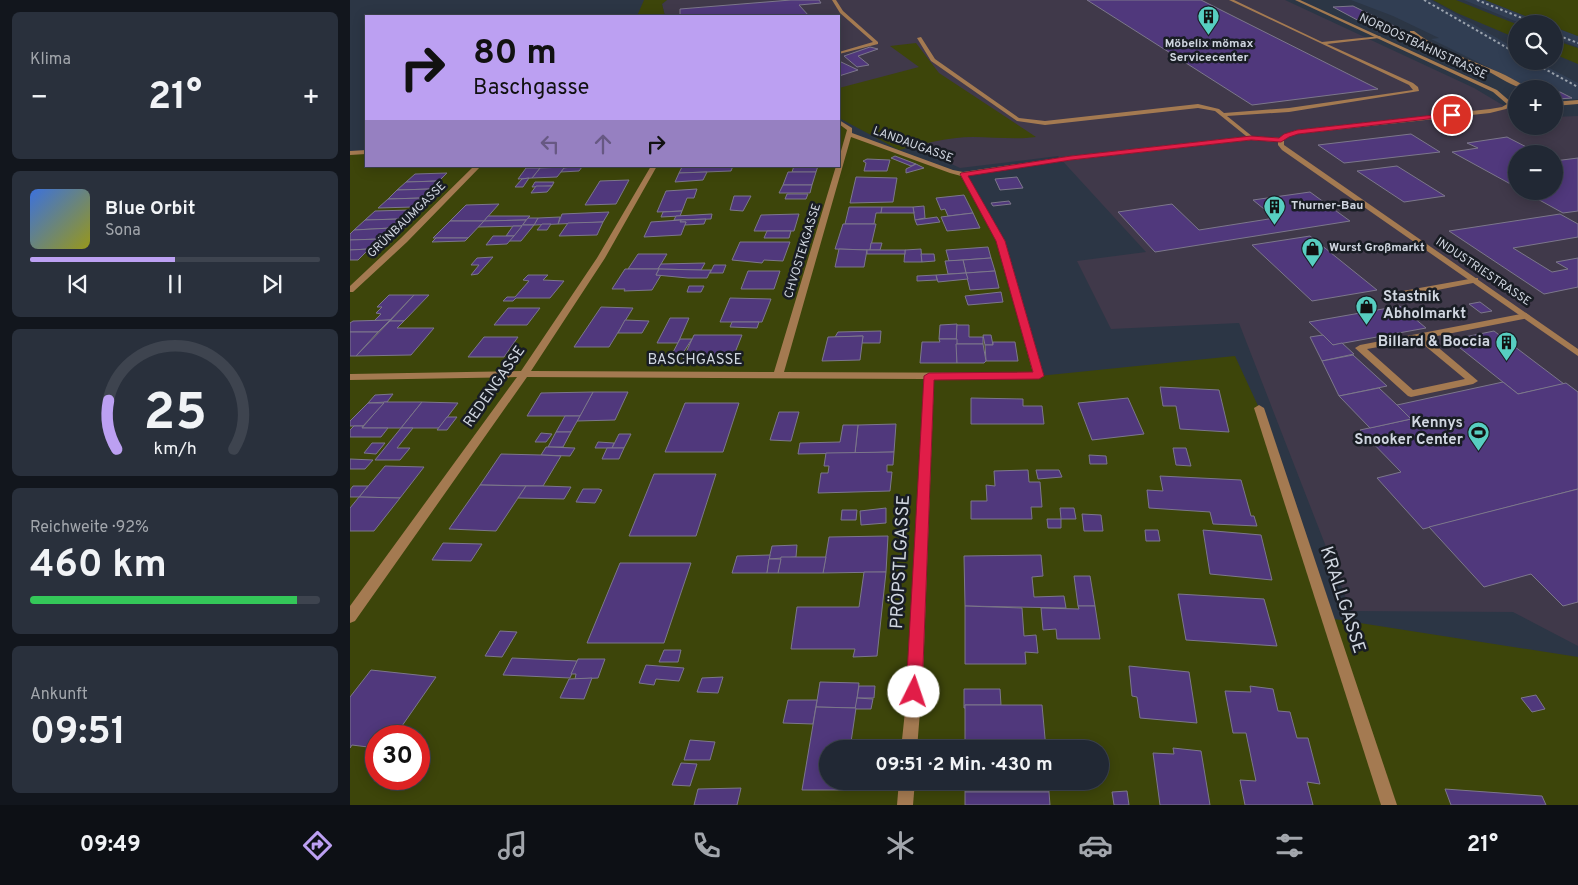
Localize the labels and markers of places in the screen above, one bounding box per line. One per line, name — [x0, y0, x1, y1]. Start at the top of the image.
building icon: Möbelix mömax Servicecenter — [1197, 5, 1221, 36]
place label: Möbelix mömax Servicecenter — [1165, 36, 1253, 66]
pin — [1431, 94, 1473, 136]
building icon: Thurner-Bau — [1263, 194, 1287, 225]
place label: Thurner-Bau — [1291, 198, 1363, 214]
shop icon: Wurst Großmarkt — [1301, 236, 1325, 267]
place label: Wurst Großmarkt — [1329, 240, 1425, 256]
place label: Stastnik Abholmarkt — [1383, 288, 1466, 324]
shop icon: Stastnik Abholmarkt — [1355, 294, 1379, 325]
building icon: Billard & Boccia — [1494, 330, 1518, 361]
place label: Billard & Boccia — [1378, 333, 1490, 352]
place label: Kennys Snooker Center — [1354, 414, 1464, 450]
sports icon: Kennys Snooker Center — [1467, 420, 1491, 451]

